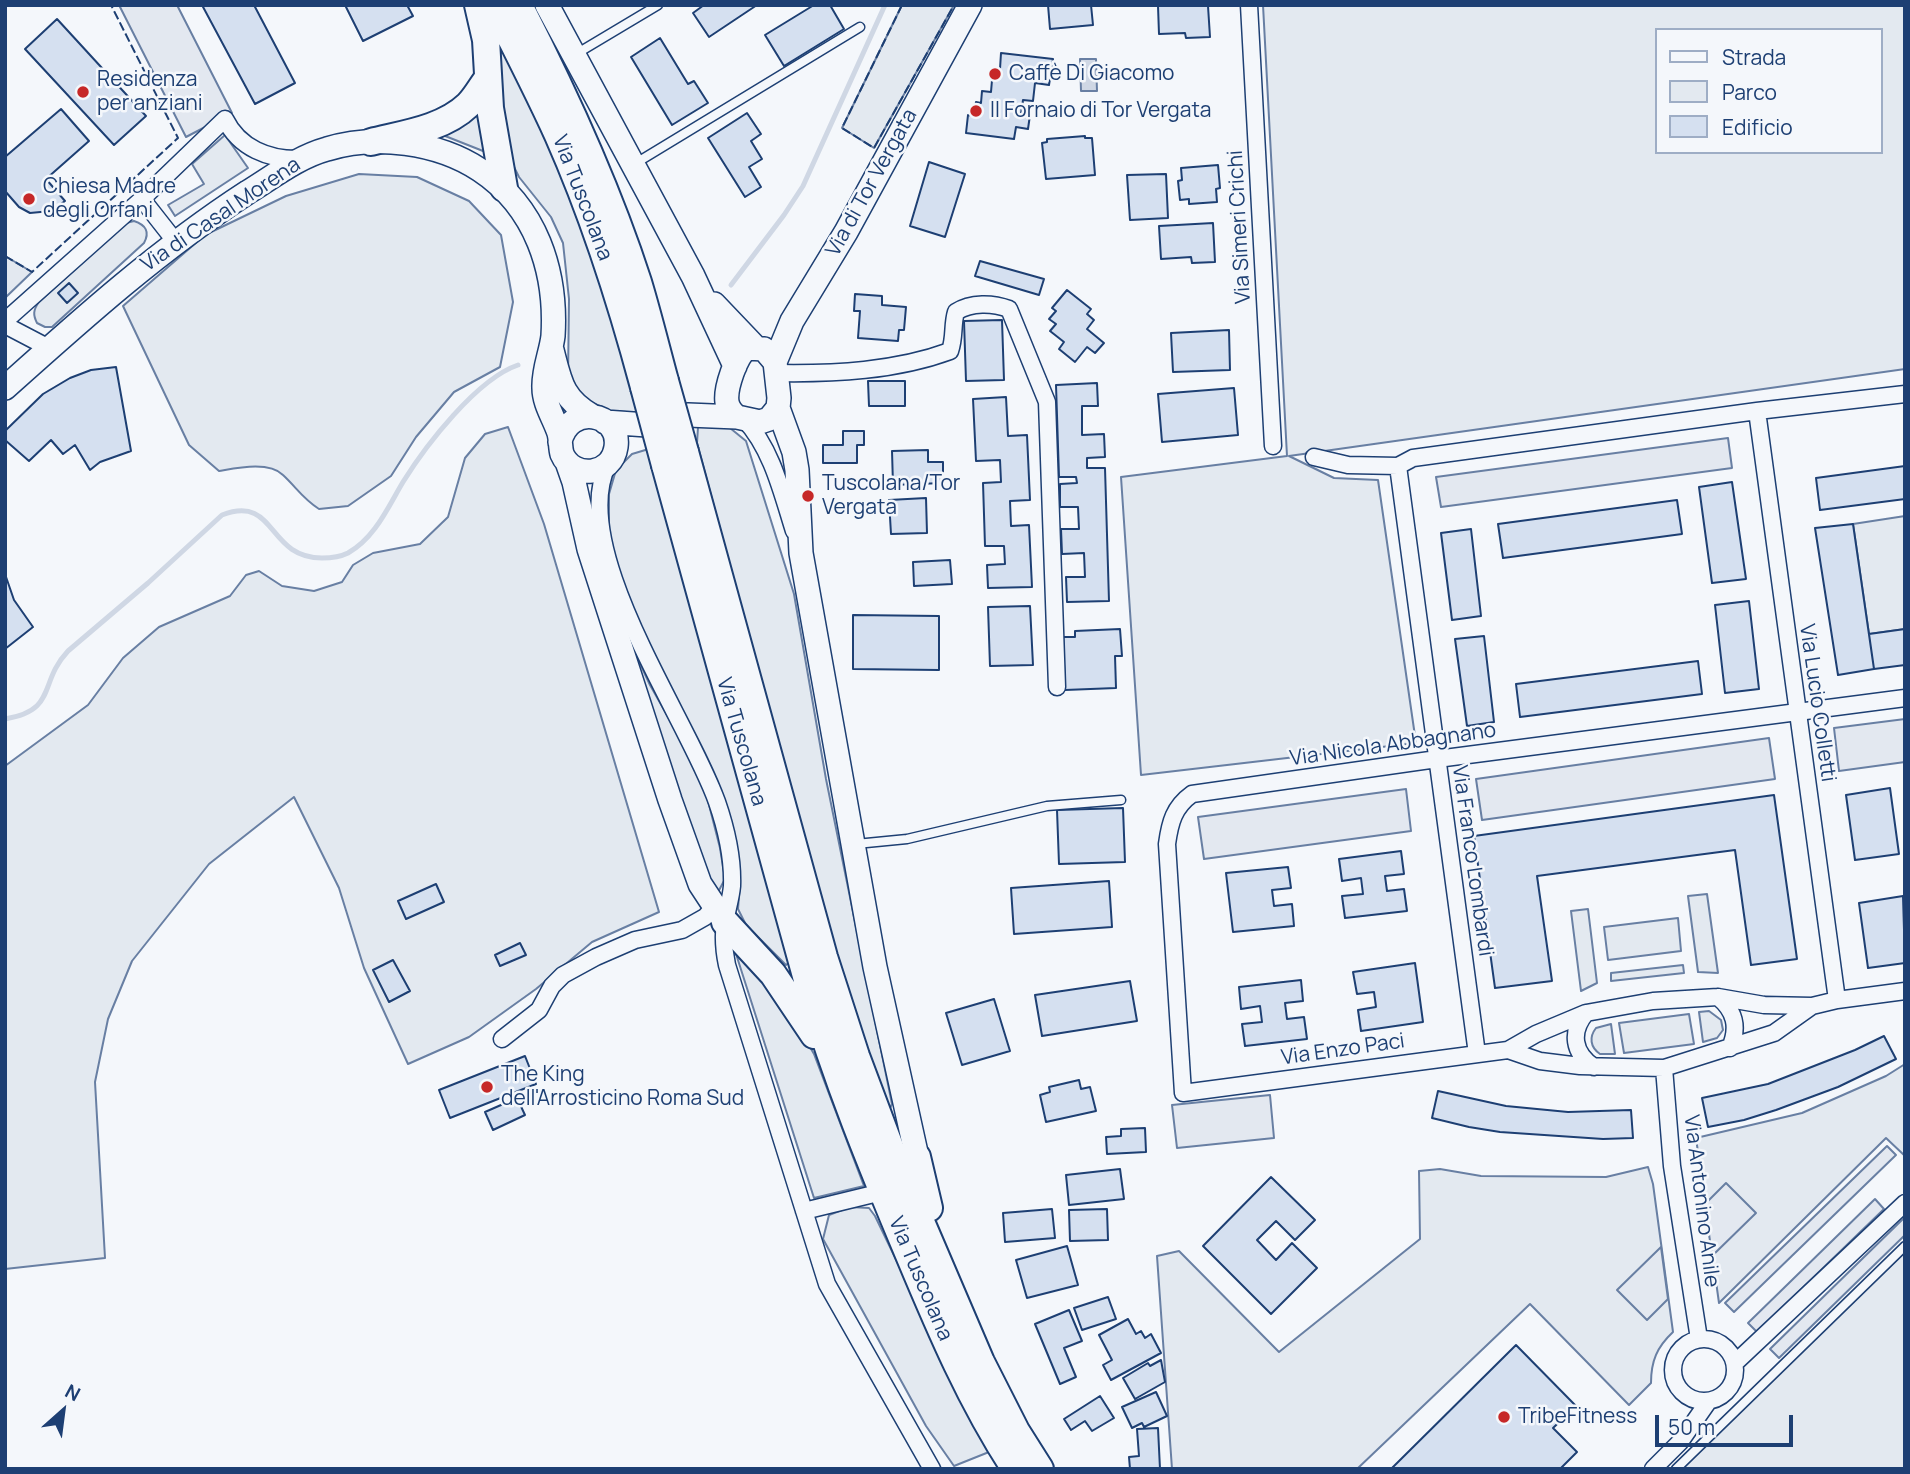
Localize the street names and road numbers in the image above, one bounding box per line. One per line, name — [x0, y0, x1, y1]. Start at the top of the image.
street label: Via di Tor Vergata — [821, 105, 923, 261]
street label: Via Tuscolana — [547, 132, 617, 264]
street label: Via Simeri Crichi — [1223, 149, 1257, 305]
street label: Via di Casal Morena — [137, 152, 305, 278]
street label: Via Lucio Colletti — [1793, 622, 1841, 784]
street label: Via Tuscolana — [711, 675, 771, 809]
street label: Via Nicola Abbagnano — [1288, 718, 1498, 772]
street label: Via Franco Lombardi — [1446, 764, 1498, 958]
street label: Via Enzo Paci — [1280, 1029, 1406, 1071]
street label: Via Antonino Anile — [1678, 1113, 1724, 1289]
street label: Via Tuscolana — [883, 1213, 957, 1345]

